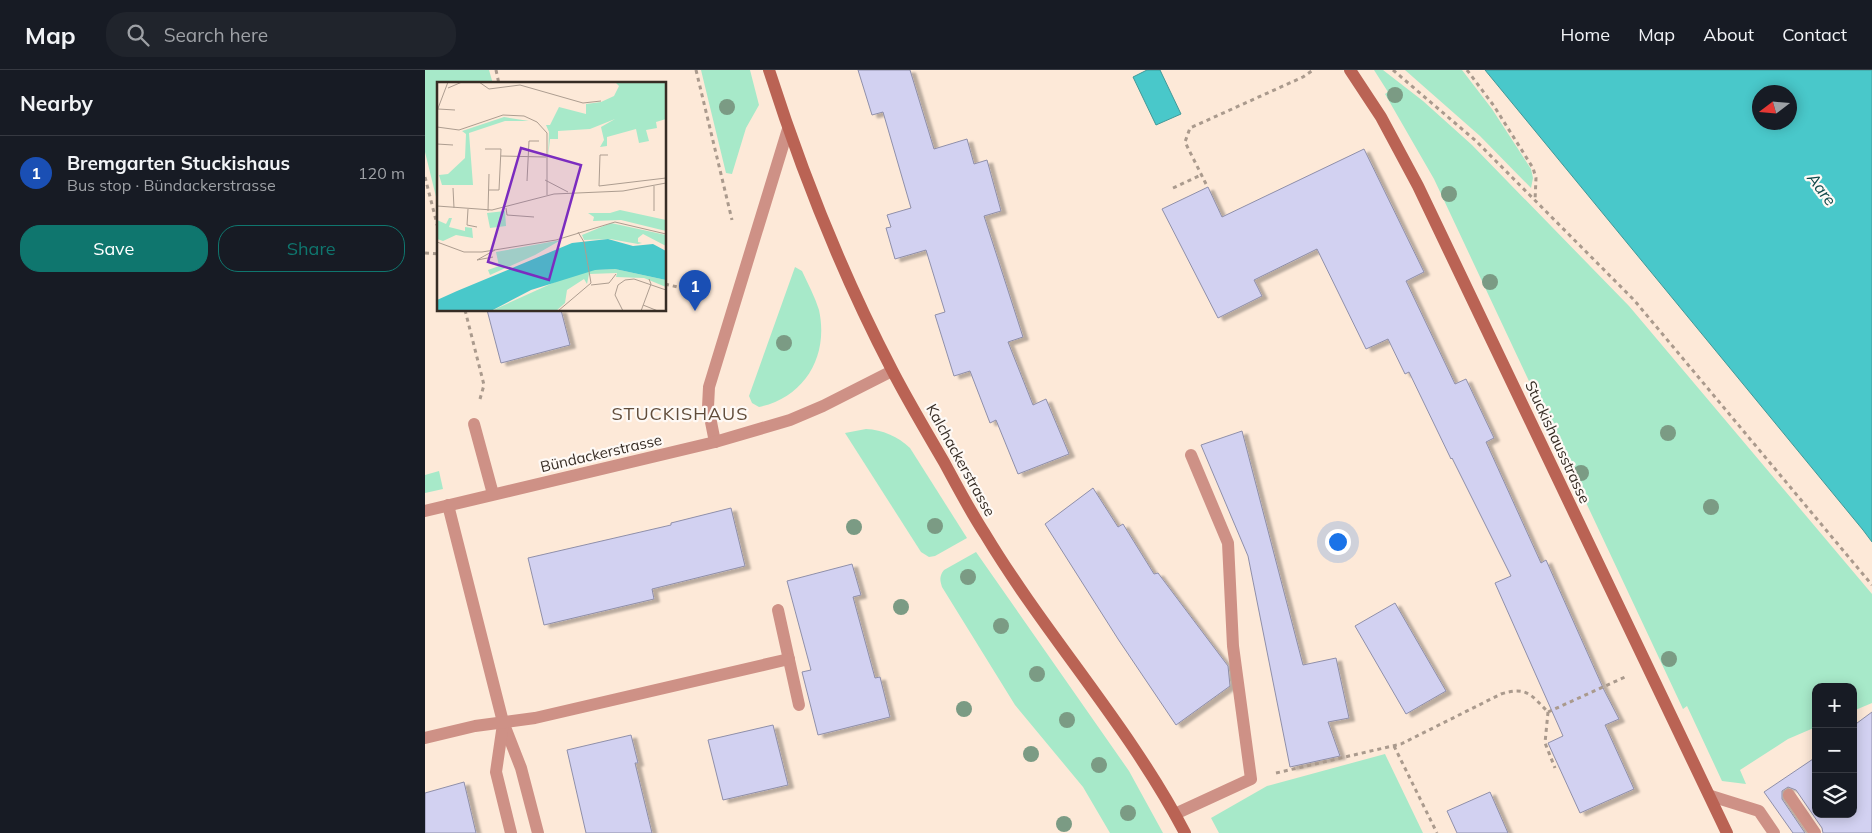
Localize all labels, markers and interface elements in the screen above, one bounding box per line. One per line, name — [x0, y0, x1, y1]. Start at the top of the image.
search box — [106, 12, 456, 57]
text: Map — [25, 20, 76, 50]
icon: search — [124, 21, 152, 49]
text: Search here — [164, 23, 268, 47]
text: Home — [1560, 23, 1610, 46]
text: Map — [1638, 23, 1675, 46]
text: About — [1703, 23, 1754, 46]
text: Contact — [1782, 23, 1847, 46]
inset map — [437, 82, 666, 311]
north arrow — [1752, 85, 1797, 130]
text: Nearby — [20, 90, 93, 116]
text: Bremgarten Stuckishaus — [67, 151, 290, 175]
text: 1 — [31, 163, 41, 183]
text: 120 m — [358, 163, 405, 183]
water label: Aare — [1803, 168, 1841, 210]
text: Bus stop · Bündackerstrasse — [67, 175, 276, 195]
button: Save — [20, 225, 208, 272]
button: Share — [218, 225, 405, 272]
pin: 1 — [679, 270, 711, 311]
street label: Stuckishausstrasse — [1521, 378, 1595, 506]
street label: Kalchackerstrasse — [922, 400, 1000, 520]
district label: STUCKISHAUS — [612, 402, 748, 425]
street label: Bündackerstrasse — [538, 430, 664, 476]
your location — [1325, 529, 1351, 555]
map controls — [1812, 683, 1857, 818]
button: + — [1812, 683, 1857, 728]
button: − — [1812, 728, 1857, 773]
button: layers — [1812, 773, 1857, 818]

